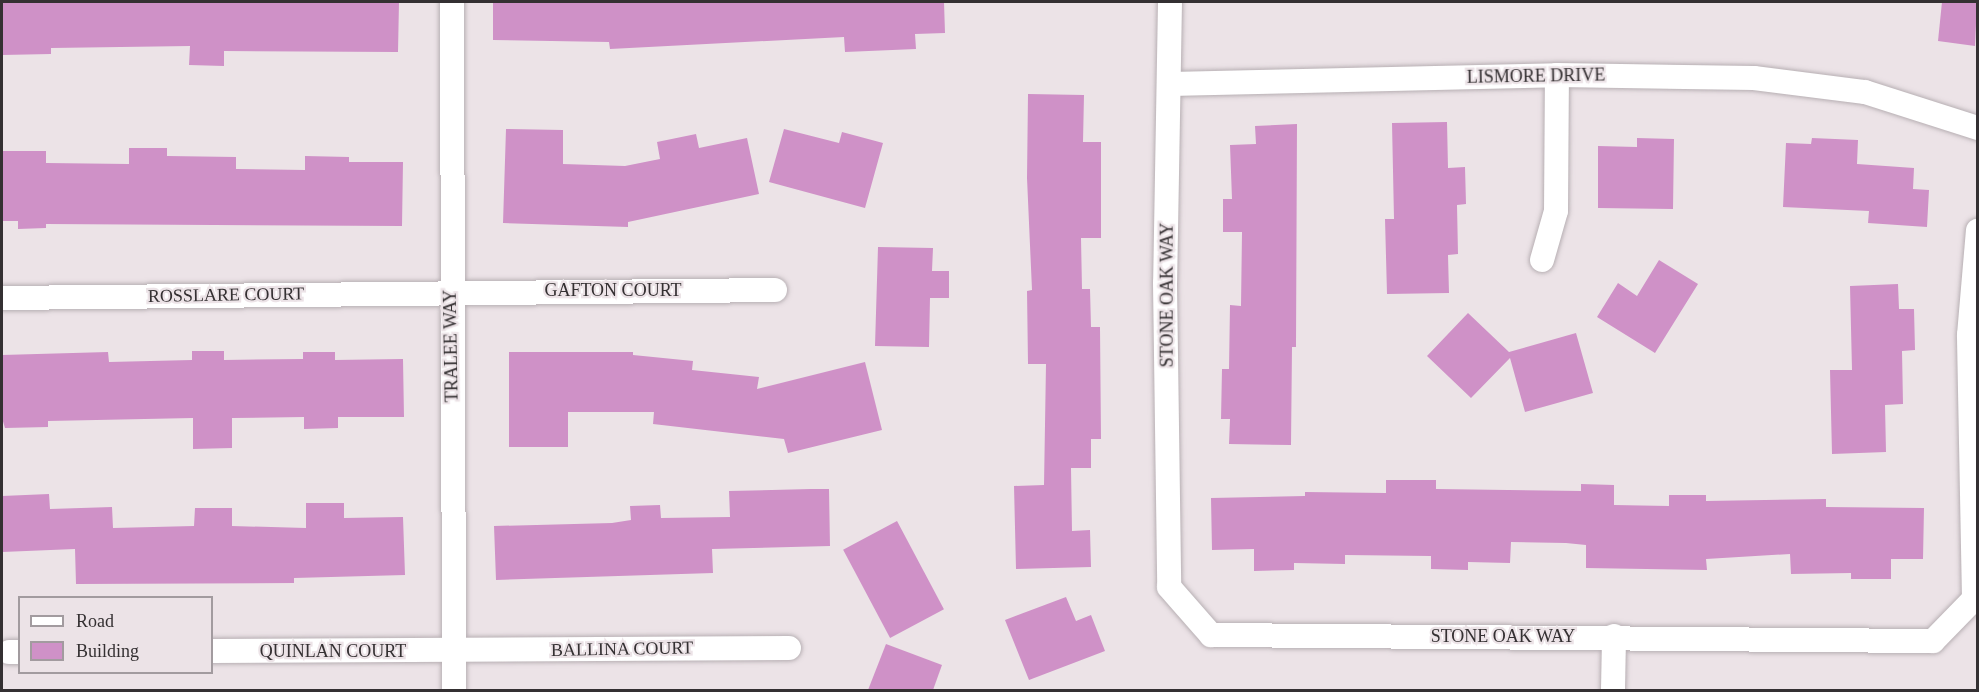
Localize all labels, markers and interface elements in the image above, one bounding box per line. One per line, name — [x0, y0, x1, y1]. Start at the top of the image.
street label: LISMORE DRIVE — [1467, 64, 1605, 88]
street label: STONE OAK WAY — [1156, 222, 1178, 368]
street label: GAFTON COURT — [544, 279, 682, 301]
street label: ROSSLARE COURT — [148, 283, 304, 307]
street label: TRALEE WAY — [439, 289, 463, 403]
legend — [18, 596, 213, 674]
text: Road — [76, 611, 114, 631]
street label: STONE OAK WAY — [1430, 625, 1576, 647]
street label: BALLINA COURT — [550, 637, 694, 661]
street label: QUINLAN COURT — [260, 640, 406, 662]
text: Building — [76, 641, 139, 661]

